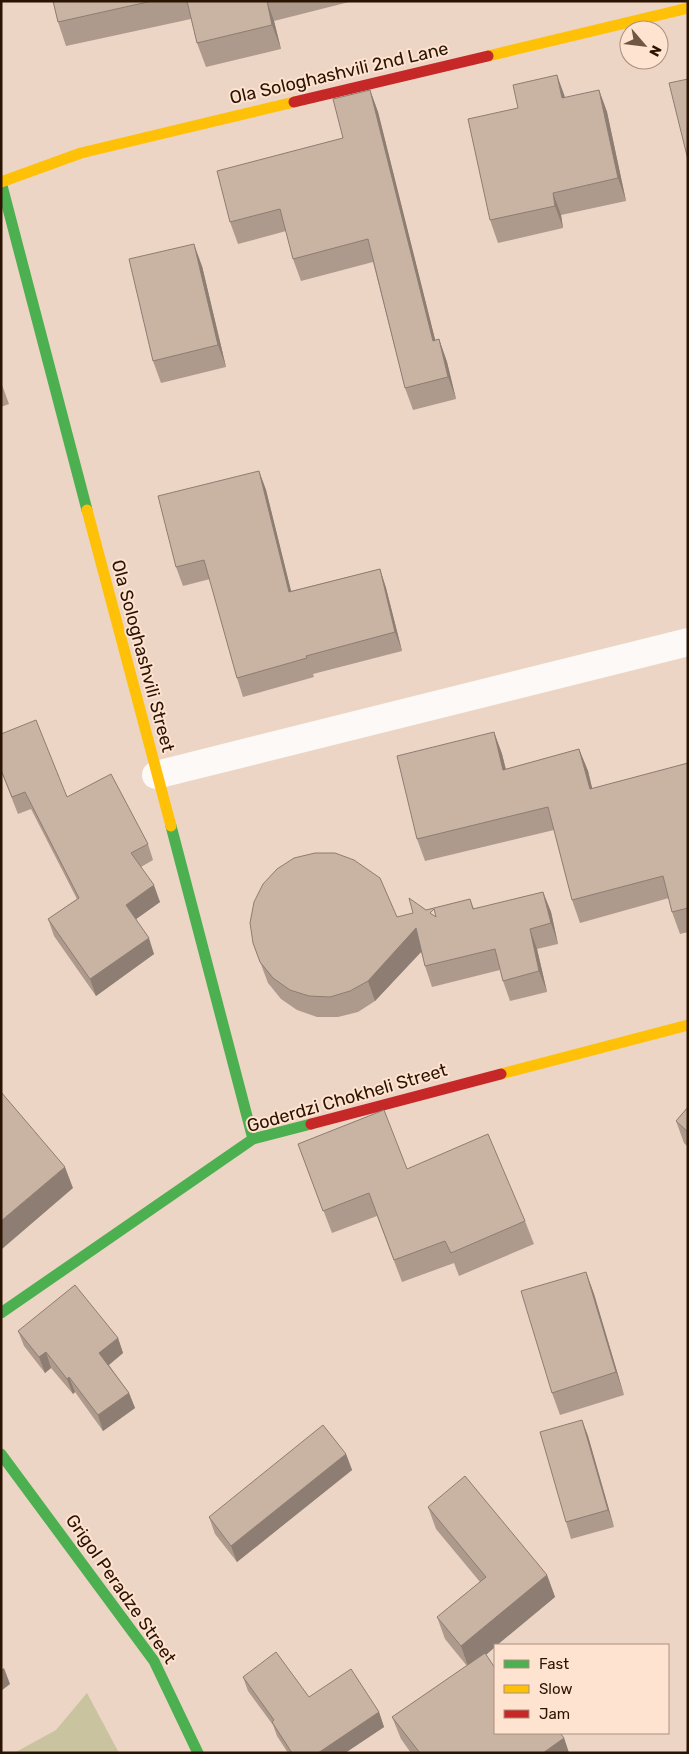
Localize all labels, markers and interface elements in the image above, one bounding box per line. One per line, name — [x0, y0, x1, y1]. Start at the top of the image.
north arrow — [619, 20, 669, 70]
street label: Ola Sologhashvili 2nd Lane — [228, 37, 450, 109]
text: N — [645, 42, 665, 59]
street label: Ola Sologhashvili Street — [107, 557, 179, 755]
street label: Goderdzi Chokheli Street — [244, 1059, 450, 1137]
street label: Grigol Peradze Street — [61, 1510, 181, 1668]
legend — [494, 1644, 669, 1734]
text: Fast — [539, 1655, 569, 1673]
text: Slow — [539, 1680, 572, 1698]
text: Jam — [539, 1705, 570, 1723]

